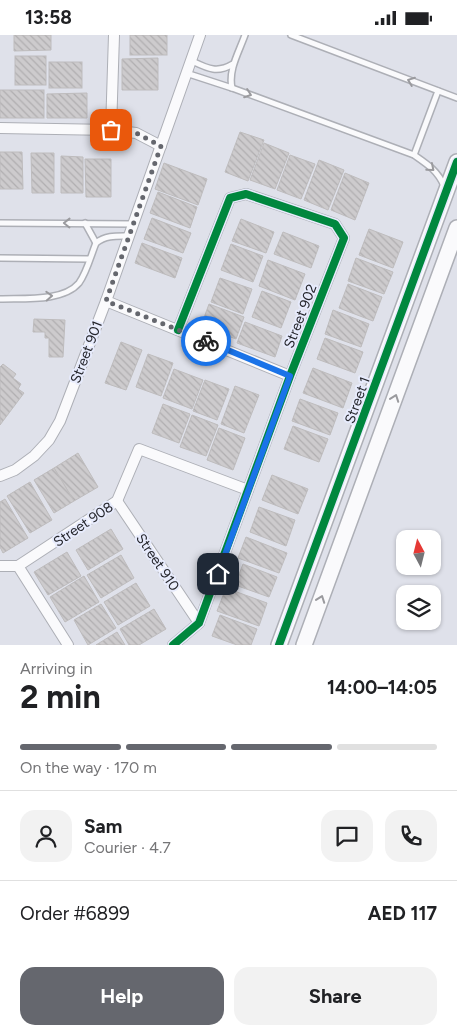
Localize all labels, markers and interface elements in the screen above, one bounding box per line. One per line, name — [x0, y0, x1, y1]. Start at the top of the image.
text: 13:58 — [25, 6, 72, 29]
one-way arrow — [408, 77, 416, 87]
one-way arrow — [243, 88, 252, 98]
pin — [90, 109, 132, 151]
icon: bag — [97, 116, 125, 144]
one-way arrow — [425, 162, 434, 171]
one-way arrow — [63, 218, 70, 228]
street label: Street 902 — [280, 282, 320, 351]
one-way arrow — [45, 291, 53, 302]
courier — [181, 316, 231, 366]
street label: Street 901 — [67, 319, 106, 386]
icon: bike — [192, 327, 220, 355]
street label: Street 1 — [341, 374, 374, 426]
one-way arrow — [389, 394, 399, 402]
street label: Street 908 — [50, 498, 116, 551]
street label: Street 910 — [132, 530, 183, 594]
north arrow — [396, 530, 441, 575]
map controls — [396, 530, 441, 630]
pin — [197, 553, 239, 595]
icon: home — [204, 560, 232, 588]
button: layers — [396, 585, 441, 630]
one-way arrow — [315, 596, 325, 604]
text: Arriving in — [20, 659, 92, 678]
text: 14:00–14:05 — [327, 676, 437, 699]
text: 2 min — [20, 678, 101, 716]
text: On the way · 170 m — [20, 758, 157, 777]
button: person — [20, 810, 72, 862]
button: chat — [321, 810, 373, 862]
button: phone — [385, 810, 437, 862]
text: Sam — [84, 815, 122, 838]
text: Courier · 4.7 — [84, 838, 171, 857]
text: Order #6899 — [20, 902, 130, 925]
text: AED 117 — [368, 902, 437, 925]
button: Help — [20, 967, 224, 1025]
button: Share — [234, 967, 437, 1025]

